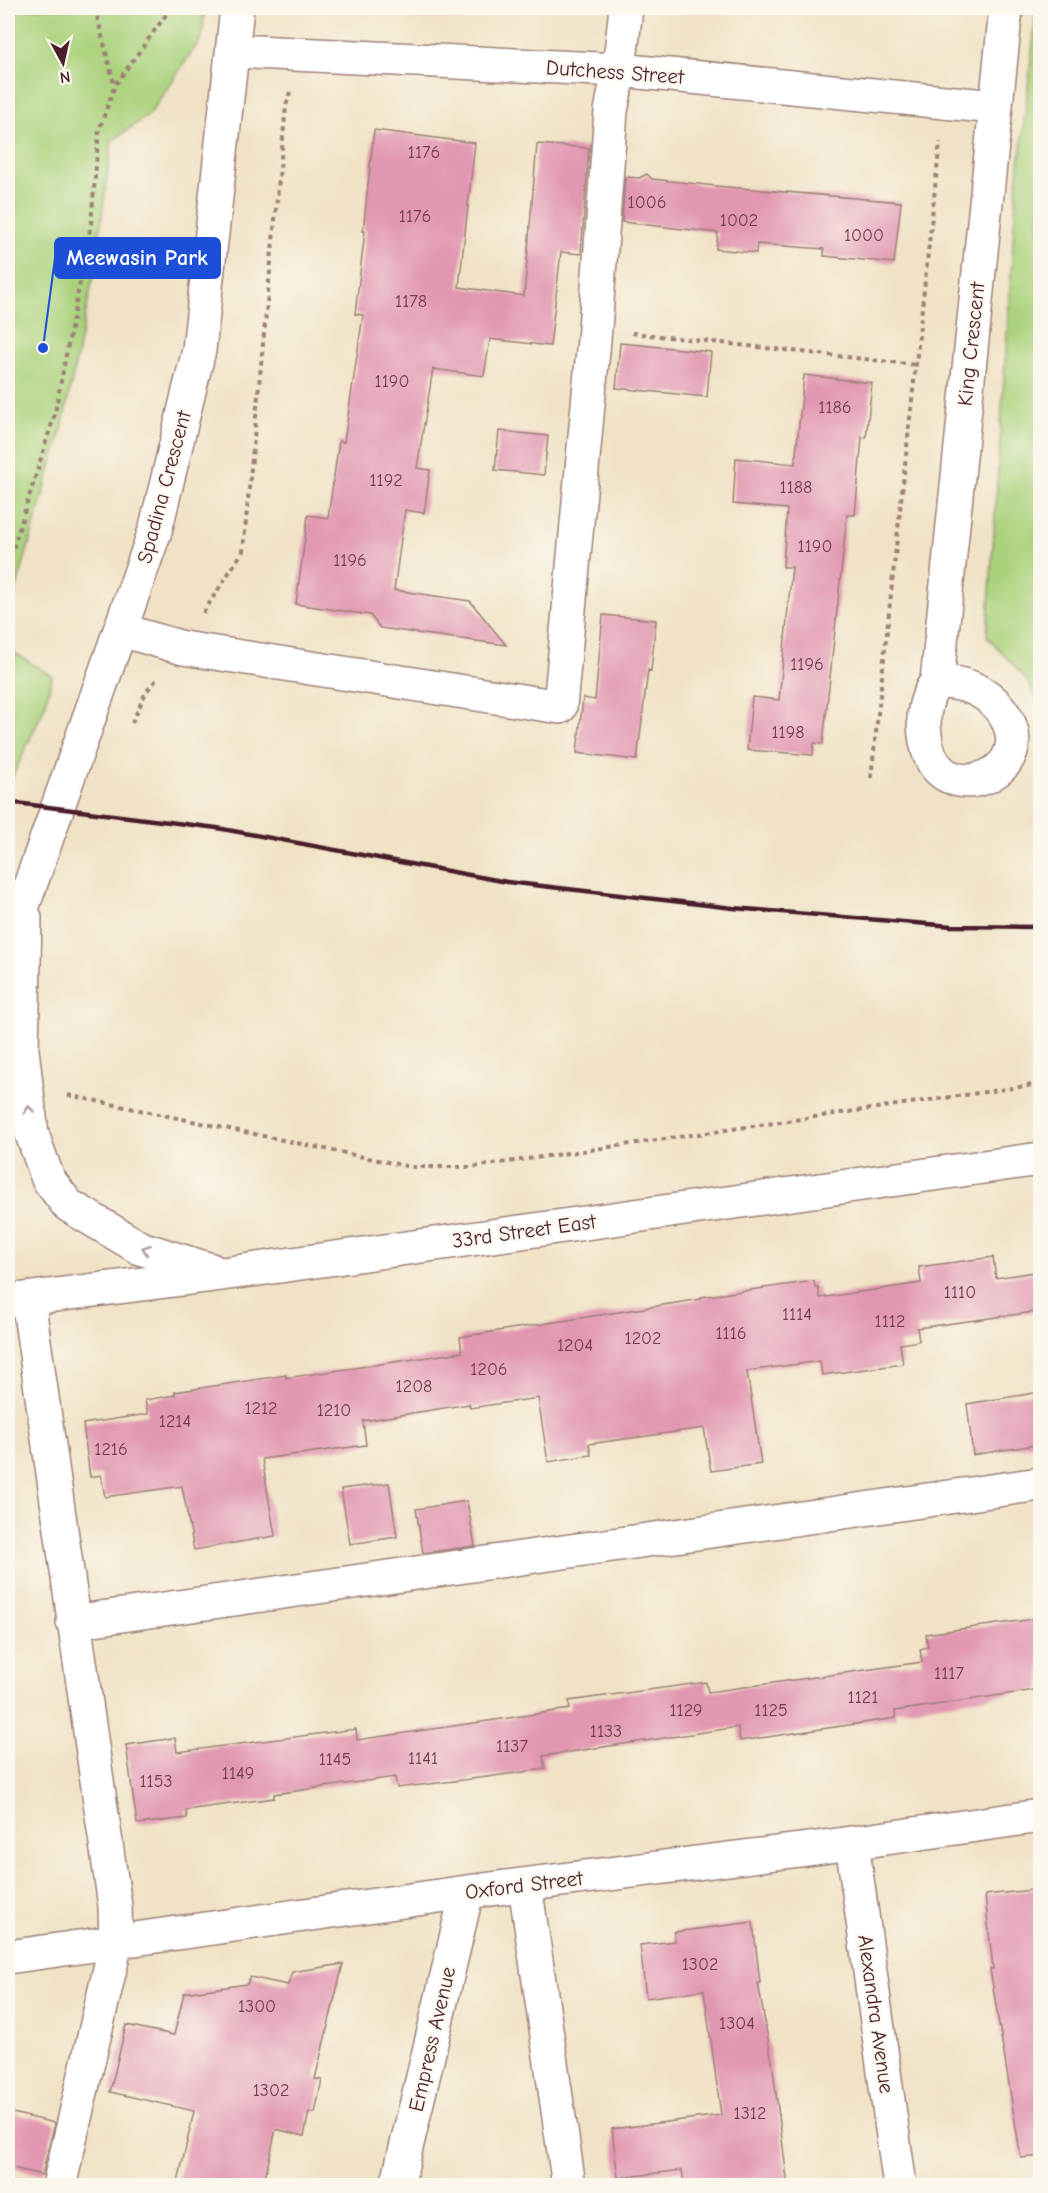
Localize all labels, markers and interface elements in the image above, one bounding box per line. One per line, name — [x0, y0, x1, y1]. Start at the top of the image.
north arrow — [33, 33, 93, 93]
street label: Dutchess Street — [545, 55, 686, 89]
text: N — [59, 67, 71, 87]
house number: 1176 — [408, 142, 440, 163]
house number: 1006 — [628, 192, 666, 213]
house number: 1176 — [399, 206, 431, 227]
house number: 1002 — [720, 210, 758, 231]
house number: 1000 — [844, 225, 884, 246]
callout: Meewasin Park — [55, 238, 220, 278]
text: Meewasin Park — [66, 245, 208, 271]
street label: King Crescent — [953, 280, 990, 407]
house number: 1178 — [395, 291, 427, 312]
house number: 1190 — [375, 371, 409, 392]
house number: 1186 — [818, 397, 852, 418]
street label: Spadina Crescent — [132, 407, 196, 566]
house number: 1192 — [369, 470, 403, 491]
house number: 1188 — [780, 477, 812, 498]
house number: 1190 — [798, 536, 832, 557]
house number: 1196 — [333, 550, 367, 571]
house number: 1196 — [790, 654, 824, 675]
house number: 1198 — [771, 722, 805, 743]
one-way arrow — [23, 1105, 35, 1114]
street label: 33rd Street East — [451, 1209, 598, 1253]
one-way arrow — [141, 1244, 152, 1257]
house number: 1110 — [944, 1282, 976, 1303]
house number: 1114 — [782, 1304, 812, 1325]
house number: 1112 — [875, 1311, 905, 1332]
house number: 1116 — [715, 1323, 747, 1344]
house number: 1202 — [625, 1328, 661, 1349]
house number: 1204 — [557, 1335, 593, 1356]
house number: 1206 — [470, 1359, 508, 1380]
house number: 1208 — [396, 1376, 432, 1397]
house number: 1212 — [244, 1398, 278, 1419]
house number: 1210 — [317, 1400, 351, 1421]
house number: 1214 — [159, 1411, 191, 1432]
house number: 1216 — [94, 1439, 128, 1460]
house number: 1117 — [934, 1663, 964, 1684]
house number: 1121 — [848, 1687, 878, 1708]
house number: 1129 — [669, 1700, 703, 1721]
house number: 1125 — [754, 1700, 788, 1721]
house number: 1133 — [590, 1721, 622, 1742]
house number: 1137 — [496, 1736, 528, 1757]
house number: 1141 — [408, 1748, 438, 1769]
house number: 1145 — [319, 1749, 351, 1770]
house number: 1149 — [222, 1763, 254, 1784]
house number: 1153 — [139, 1771, 173, 1792]
street label: Oxford Street — [464, 1866, 585, 1904]
street label: Alexandra Avenue — [853, 1933, 899, 2095]
house number: 1302 — [682, 1954, 718, 1975]
street label: Empress Avenue — [404, 1964, 460, 2114]
house number: 1300 — [238, 1996, 276, 2017]
house number: 1304 — [719, 2013, 755, 2034]
house number: 1302 — [253, 2080, 289, 2101]
house number: 1312 — [734, 2103, 766, 2124]

